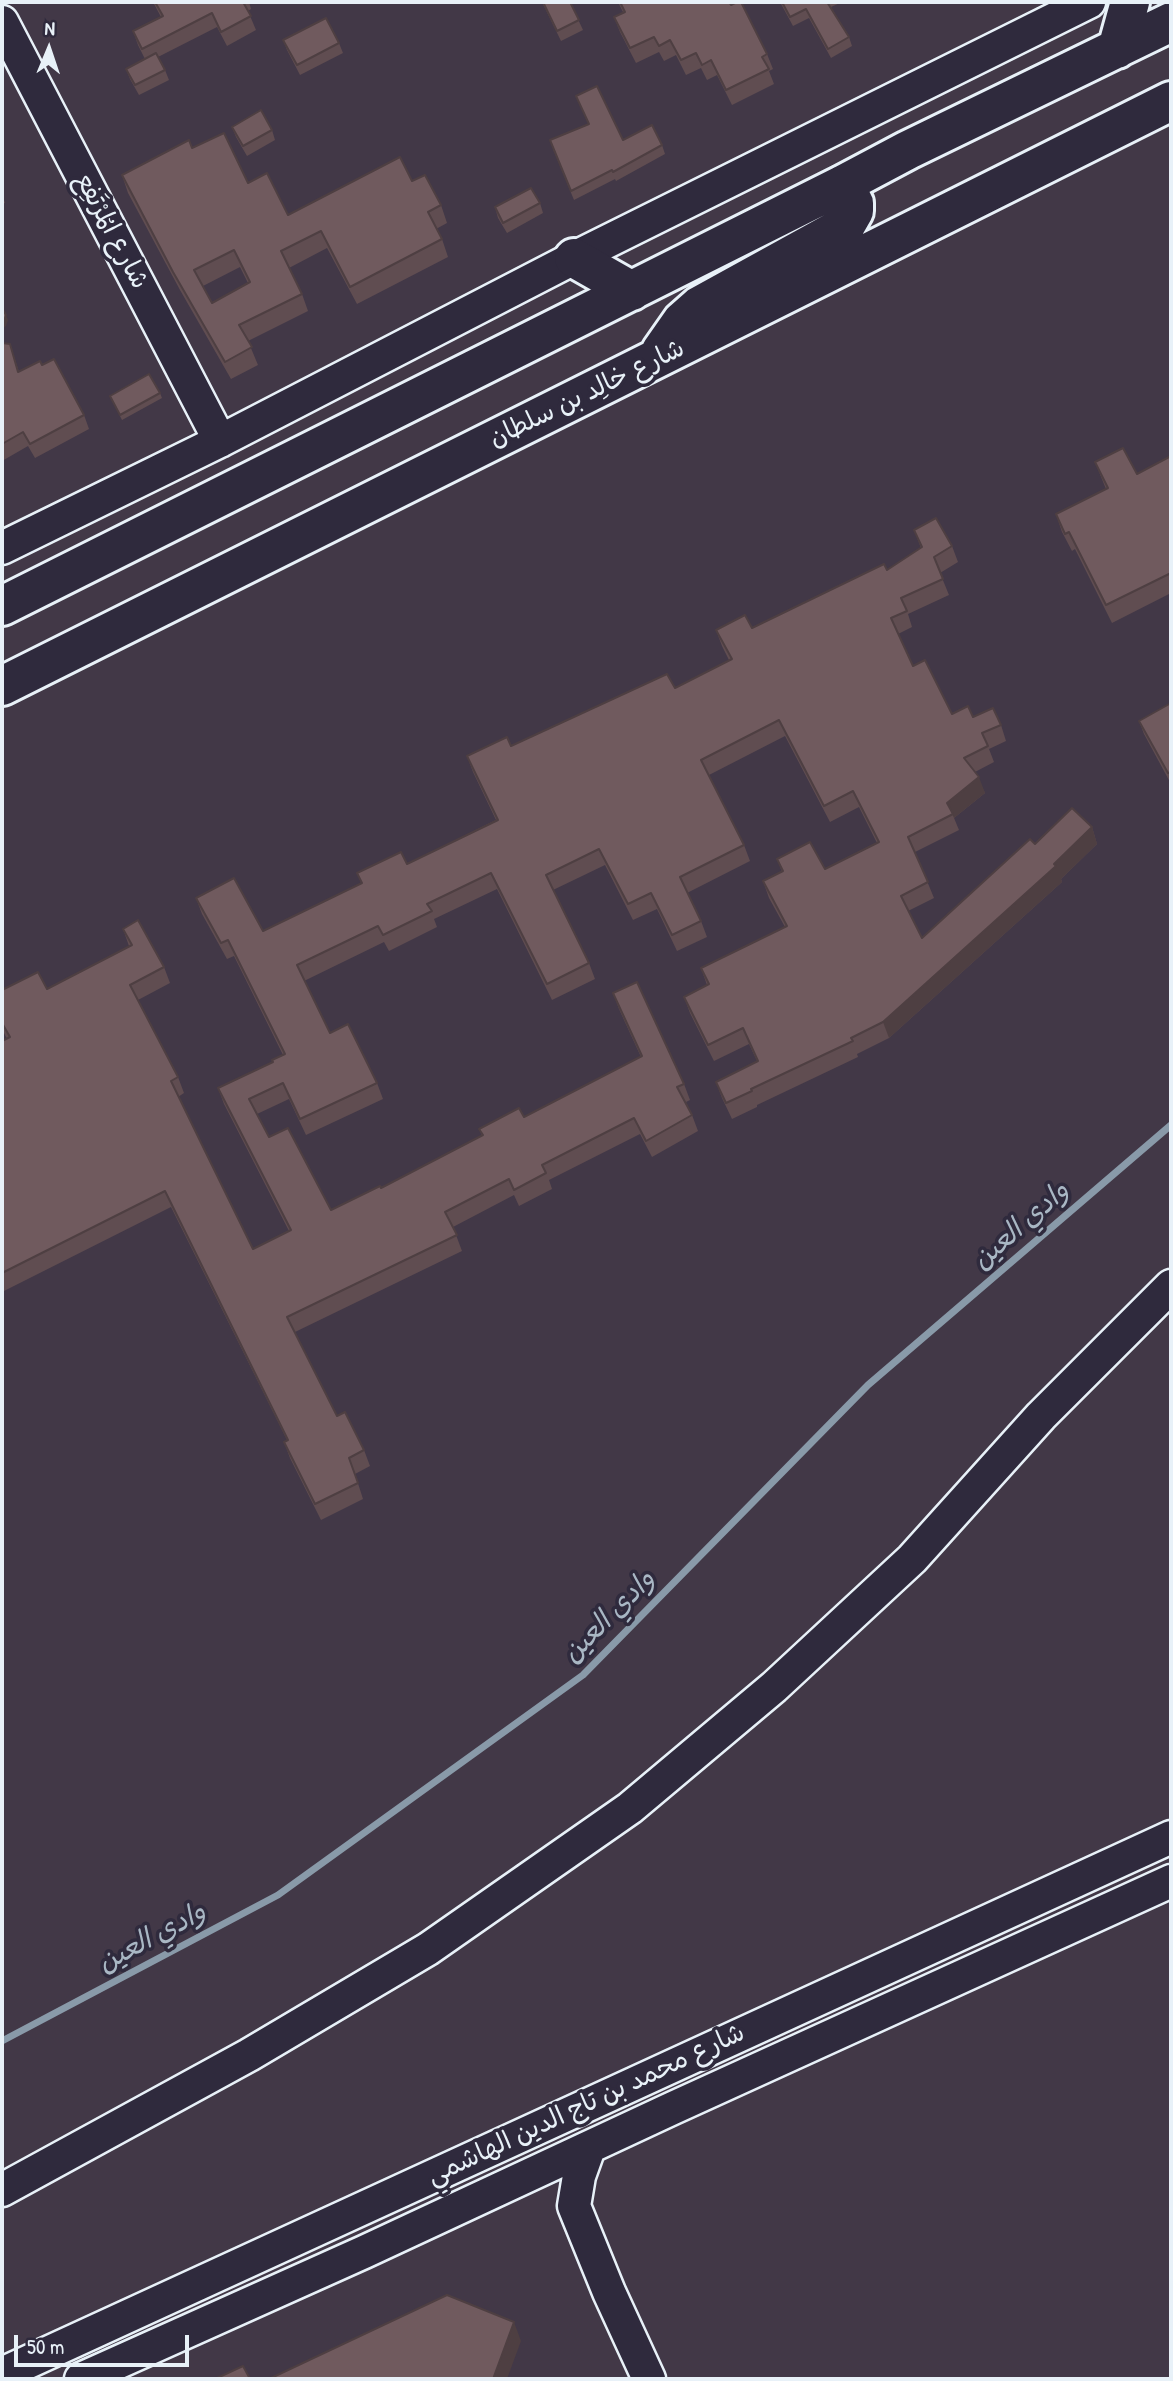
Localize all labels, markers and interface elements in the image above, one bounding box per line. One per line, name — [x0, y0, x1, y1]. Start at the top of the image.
north arrow — [14, 14, 84, 84]
text: N — [44, 15, 55, 41]
street label: شارع المُرْتَفِع — [67, 167, 155, 295]
street label: شارع خالِد بن سلطان — [484, 333, 690, 455]
water label: وادي العين — [966, 1175, 1076, 1277]
water label: وادي العين — [556, 1564, 662, 1670]
water label: وادي العين — [92, 1896, 212, 1980]
street label: شارع محمد بن تاج الدين الهاشمي — [422, 2018, 750, 2192]
scale bar — [18, 2322, 192, 2366]
text: 50 m — [27, 2332, 64, 2361]

